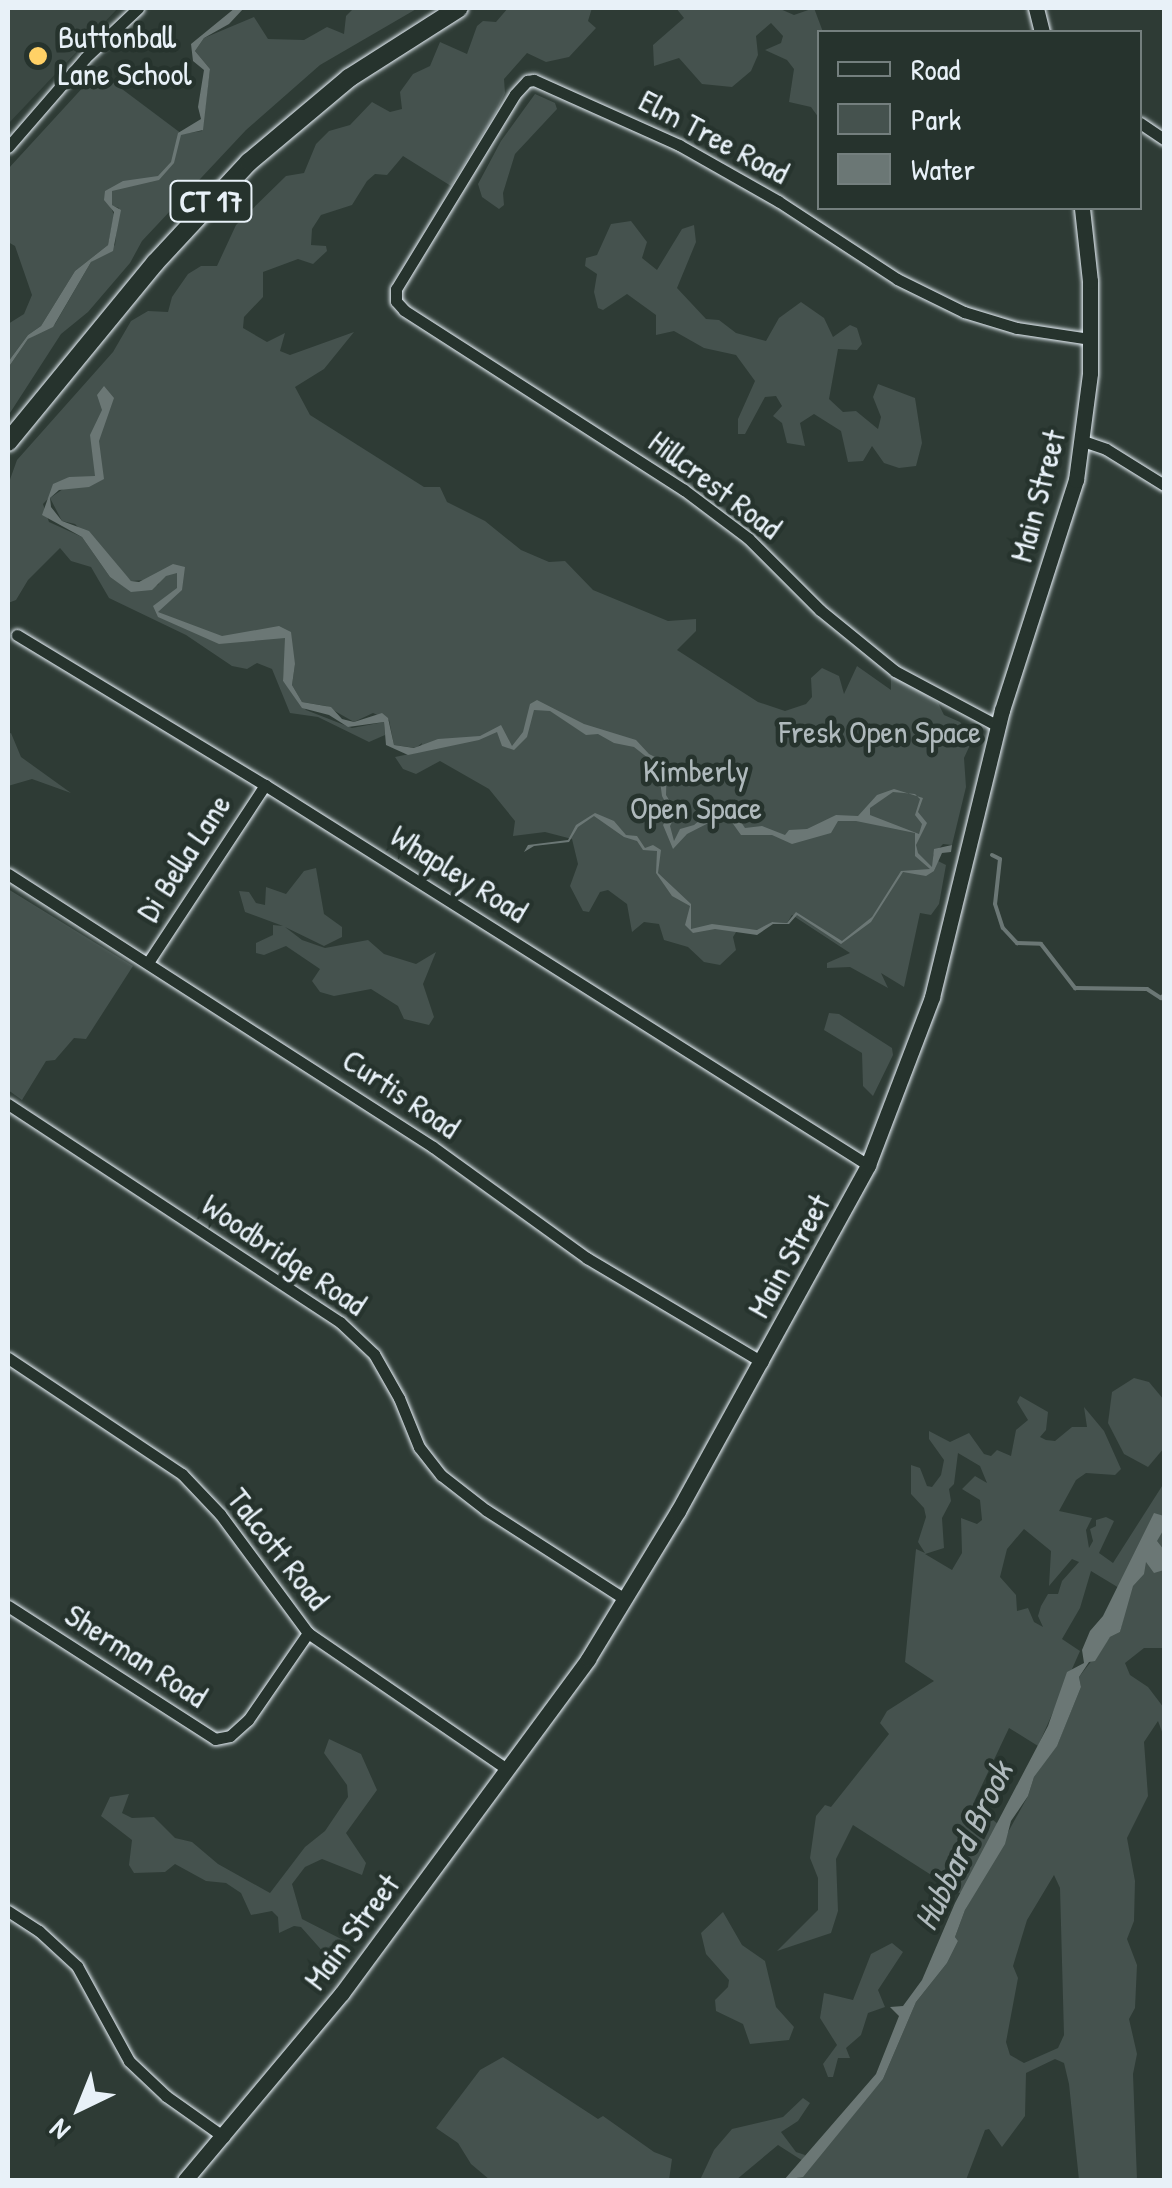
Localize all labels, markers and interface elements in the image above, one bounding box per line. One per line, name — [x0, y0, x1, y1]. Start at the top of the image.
place label: Buttonball Lane School — [58, 19, 192, 94]
legend — [817, 30, 1142, 210]
marker: Buttonball Lane School — [27, 45, 49, 67]
text: Road — [911, 49, 960, 89]
street label: Elm Tree Road — [632, 81, 796, 193]
text: Park — [911, 99, 961, 139]
text: Water — [911, 149, 975, 189]
road number: CT 17 — [168, 176, 254, 226]
street label: Hillcrest Road — [641, 423, 789, 547]
street label: Main Street — [1002, 426, 1074, 566]
park label: Fresk Open Space — [779, 713, 981, 751]
park label: Kimberly Open Space — [630, 753, 762, 828]
street label: Di Bella Lane — [129, 787, 239, 929]
street label: Whapley Road — [384, 817, 534, 931]
street label: Curtis Road — [335, 1041, 467, 1147]
street label: Woodbridge Road — [195, 1186, 373, 1324]
street label: Main Street — [739, 1188, 839, 1324]
street label: Talcott Road — [219, 1481, 337, 1617]
street label: Sherman Road — [58, 1596, 214, 1716]
water label: Hubbard Brook — [904, 1755, 1022, 1937]
street label: Main Street — [296, 1867, 408, 1997]
north arrow — [30, 2058, 130, 2158]
text: N — [41, 2111, 78, 2149]

